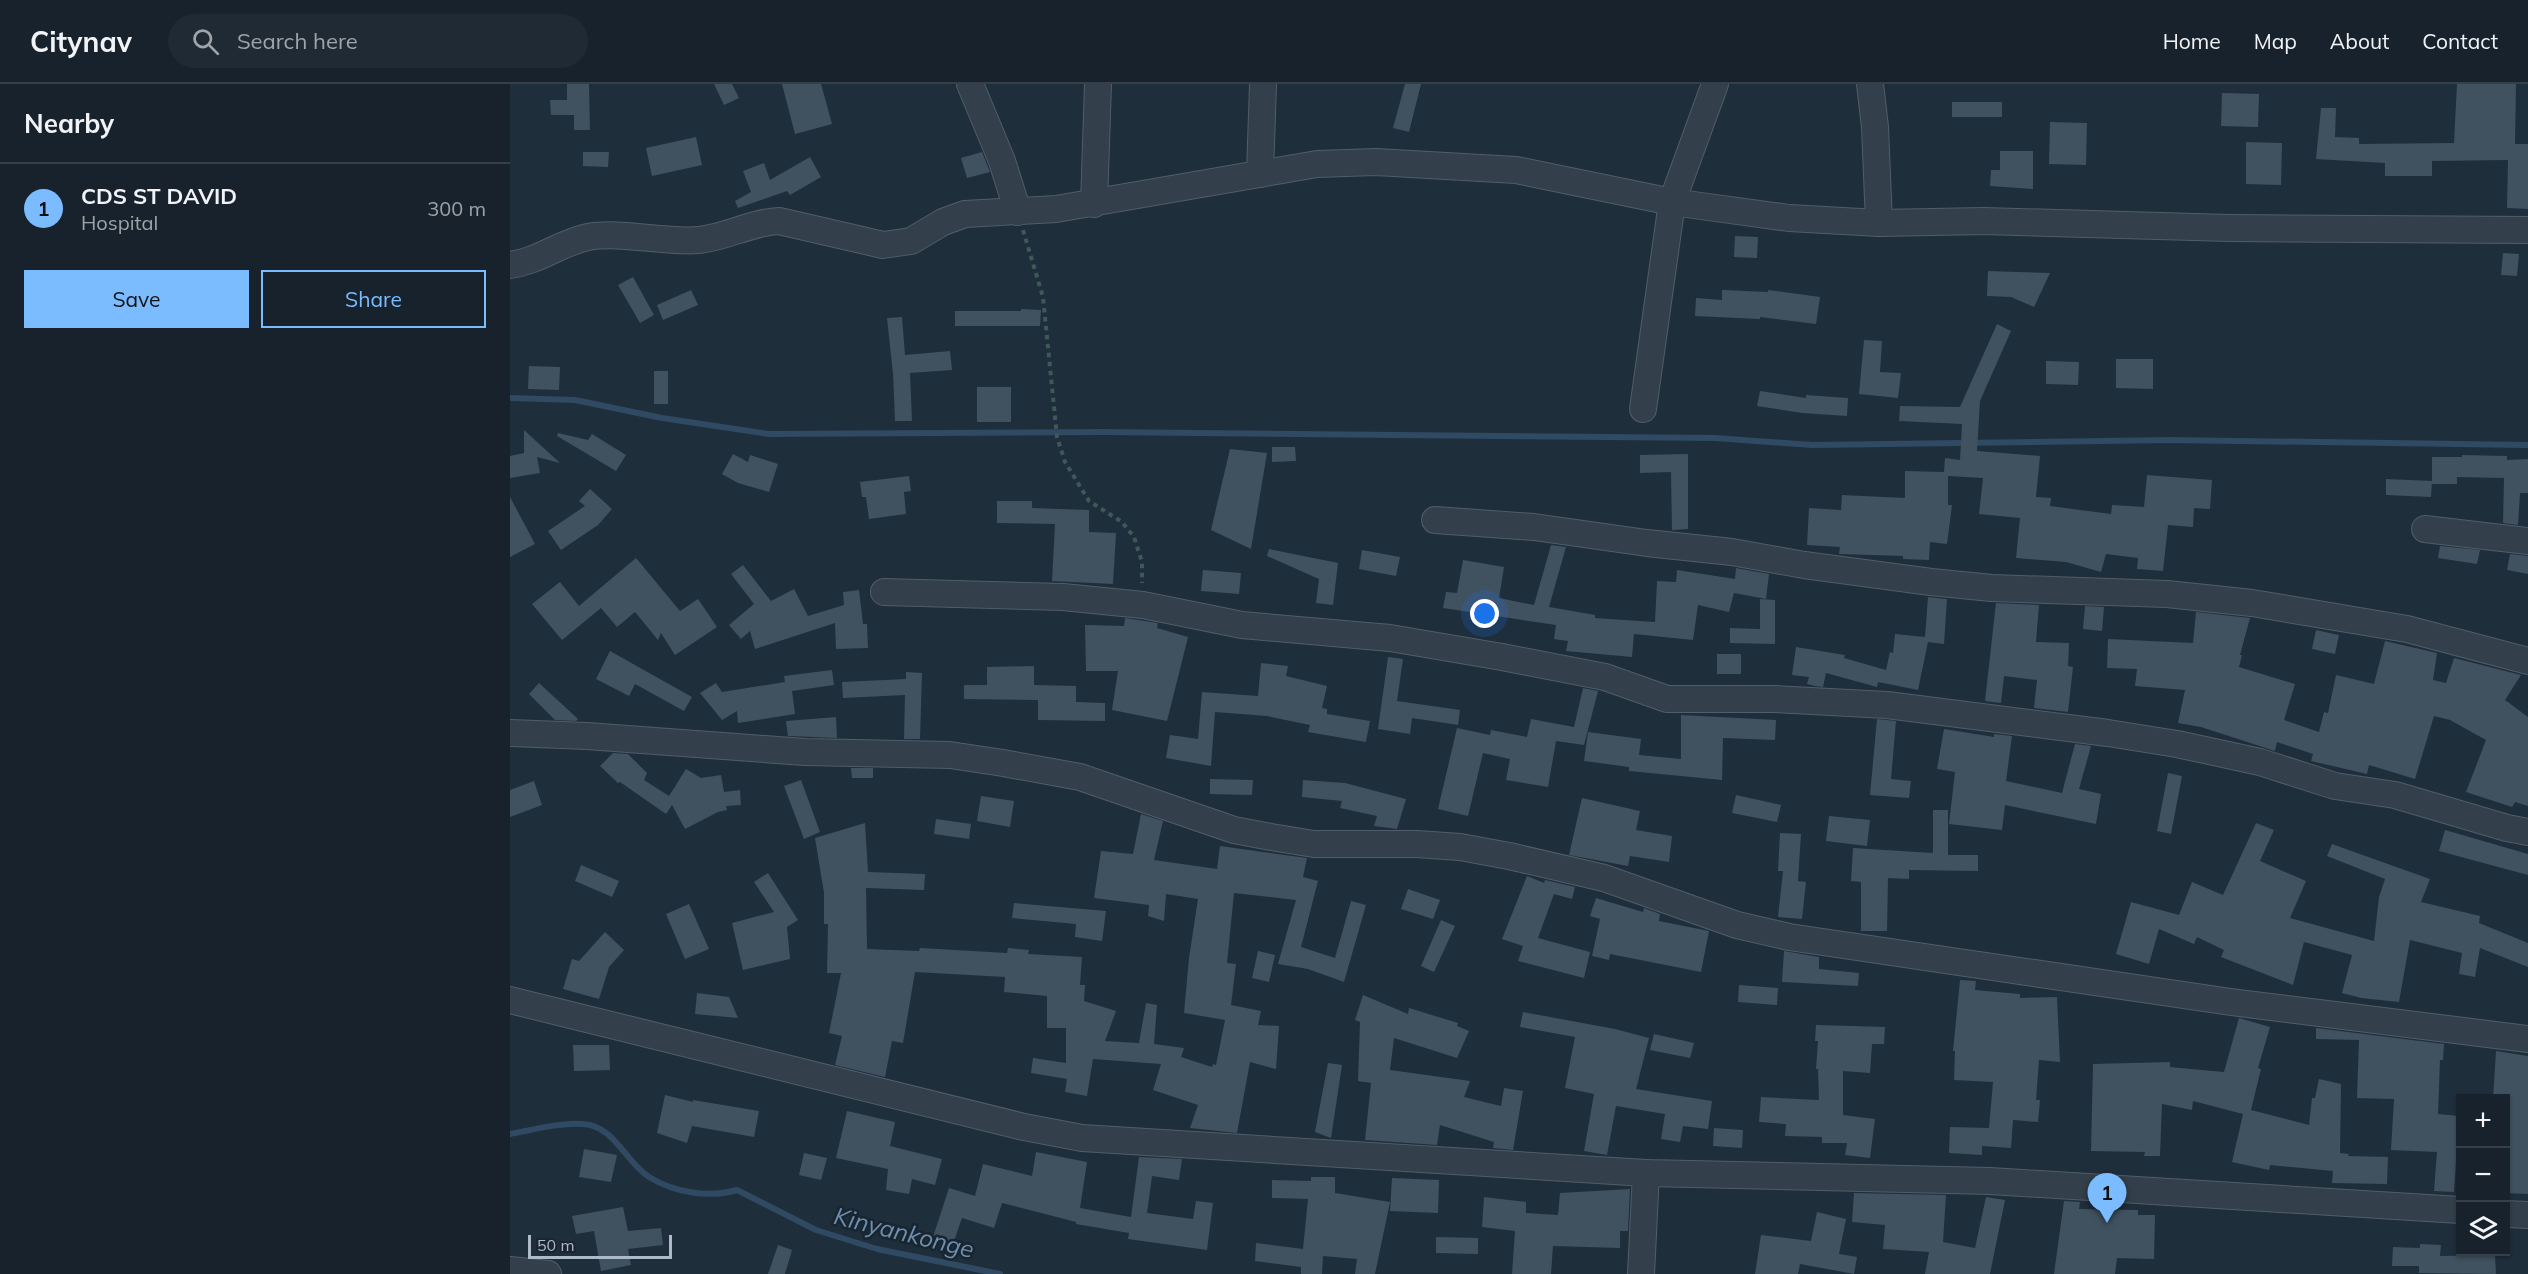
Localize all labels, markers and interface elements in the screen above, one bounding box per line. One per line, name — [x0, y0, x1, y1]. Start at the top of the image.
search box — [168, 14, 588, 68]
text: Citynav — [30, 24, 132, 59]
icon: search — [189, 25, 222, 58]
text: Search here — [237, 27, 358, 55]
text: Home — [2163, 28, 2221, 54]
text: Map — [2254, 28, 2297, 54]
text: About — [2330, 28, 2389, 54]
text: Contact — [2422, 28, 2498, 54]
text: Nearby — [24, 107, 114, 140]
text: CDS ST DAVID — [81, 182, 237, 210]
text: 1 — [38, 196, 50, 221]
text: 300 m — [427, 196, 486, 221]
text: Hospital — [81, 210, 158, 235]
button: Save — [24, 270, 249, 328]
button: Share — [261, 270, 486, 328]
your location — [1470, 599, 1499, 628]
map controls — [2456, 1094, 2510, 1256]
button: + — [2456, 1094, 2510, 1148]
button: − — [2456, 1148, 2510, 1202]
pin: 1 — [2088, 1174, 2126, 1223]
water label: Kinyankonge — [831, 1200, 977, 1264]
button: layers — [2456, 1202, 2510, 1256]
scale bar — [528, 1232, 672, 1260]
text: 50 m — [537, 1235, 574, 1255]

